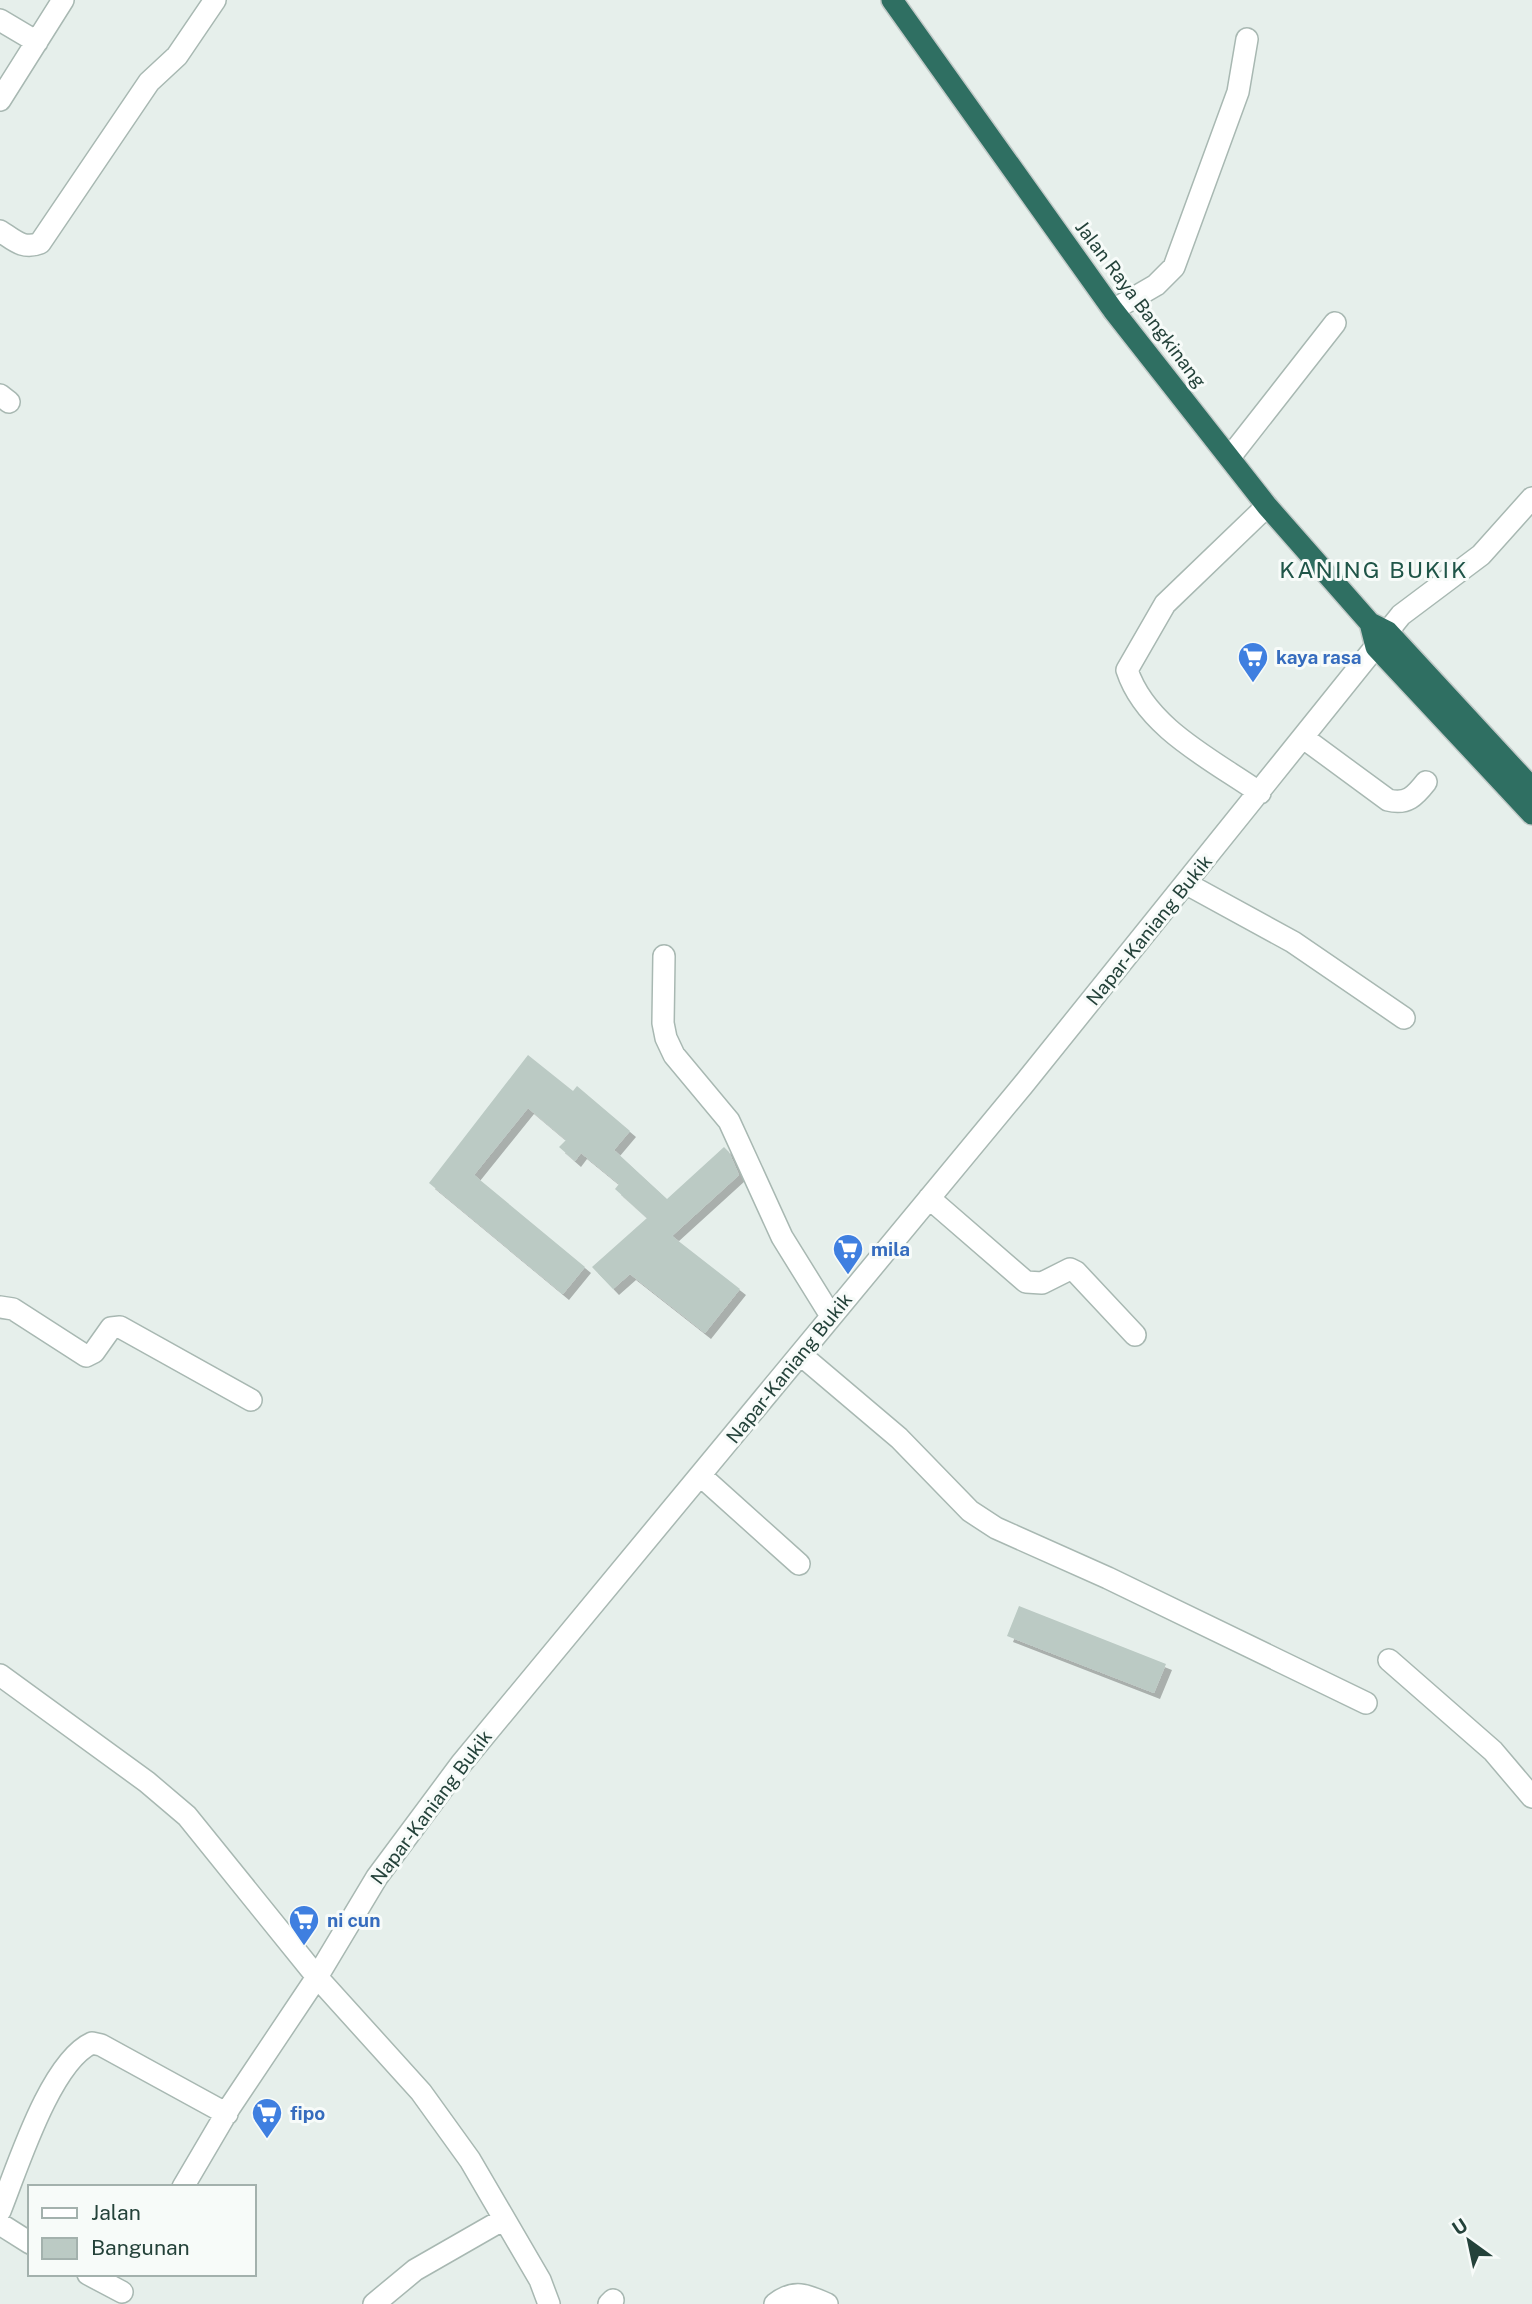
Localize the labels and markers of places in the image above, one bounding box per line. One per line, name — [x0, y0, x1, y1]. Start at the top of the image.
supermarket icon: kaya rasa — [1236, 640, 1270, 684]
place label: kaya rasa — [1276, 646, 1362, 668]
supermarket icon: mila — [831, 1232, 865, 1276]
place label: mila — [871, 1238, 910, 1260]
supermarket icon: ni cun — [287, 1903, 321, 1947]
place label: ni cun — [327, 1909, 380, 1931]
supermarket icon: fipo — [250, 2096, 284, 2140]
place label: fipo — [290, 2102, 325, 2124]

